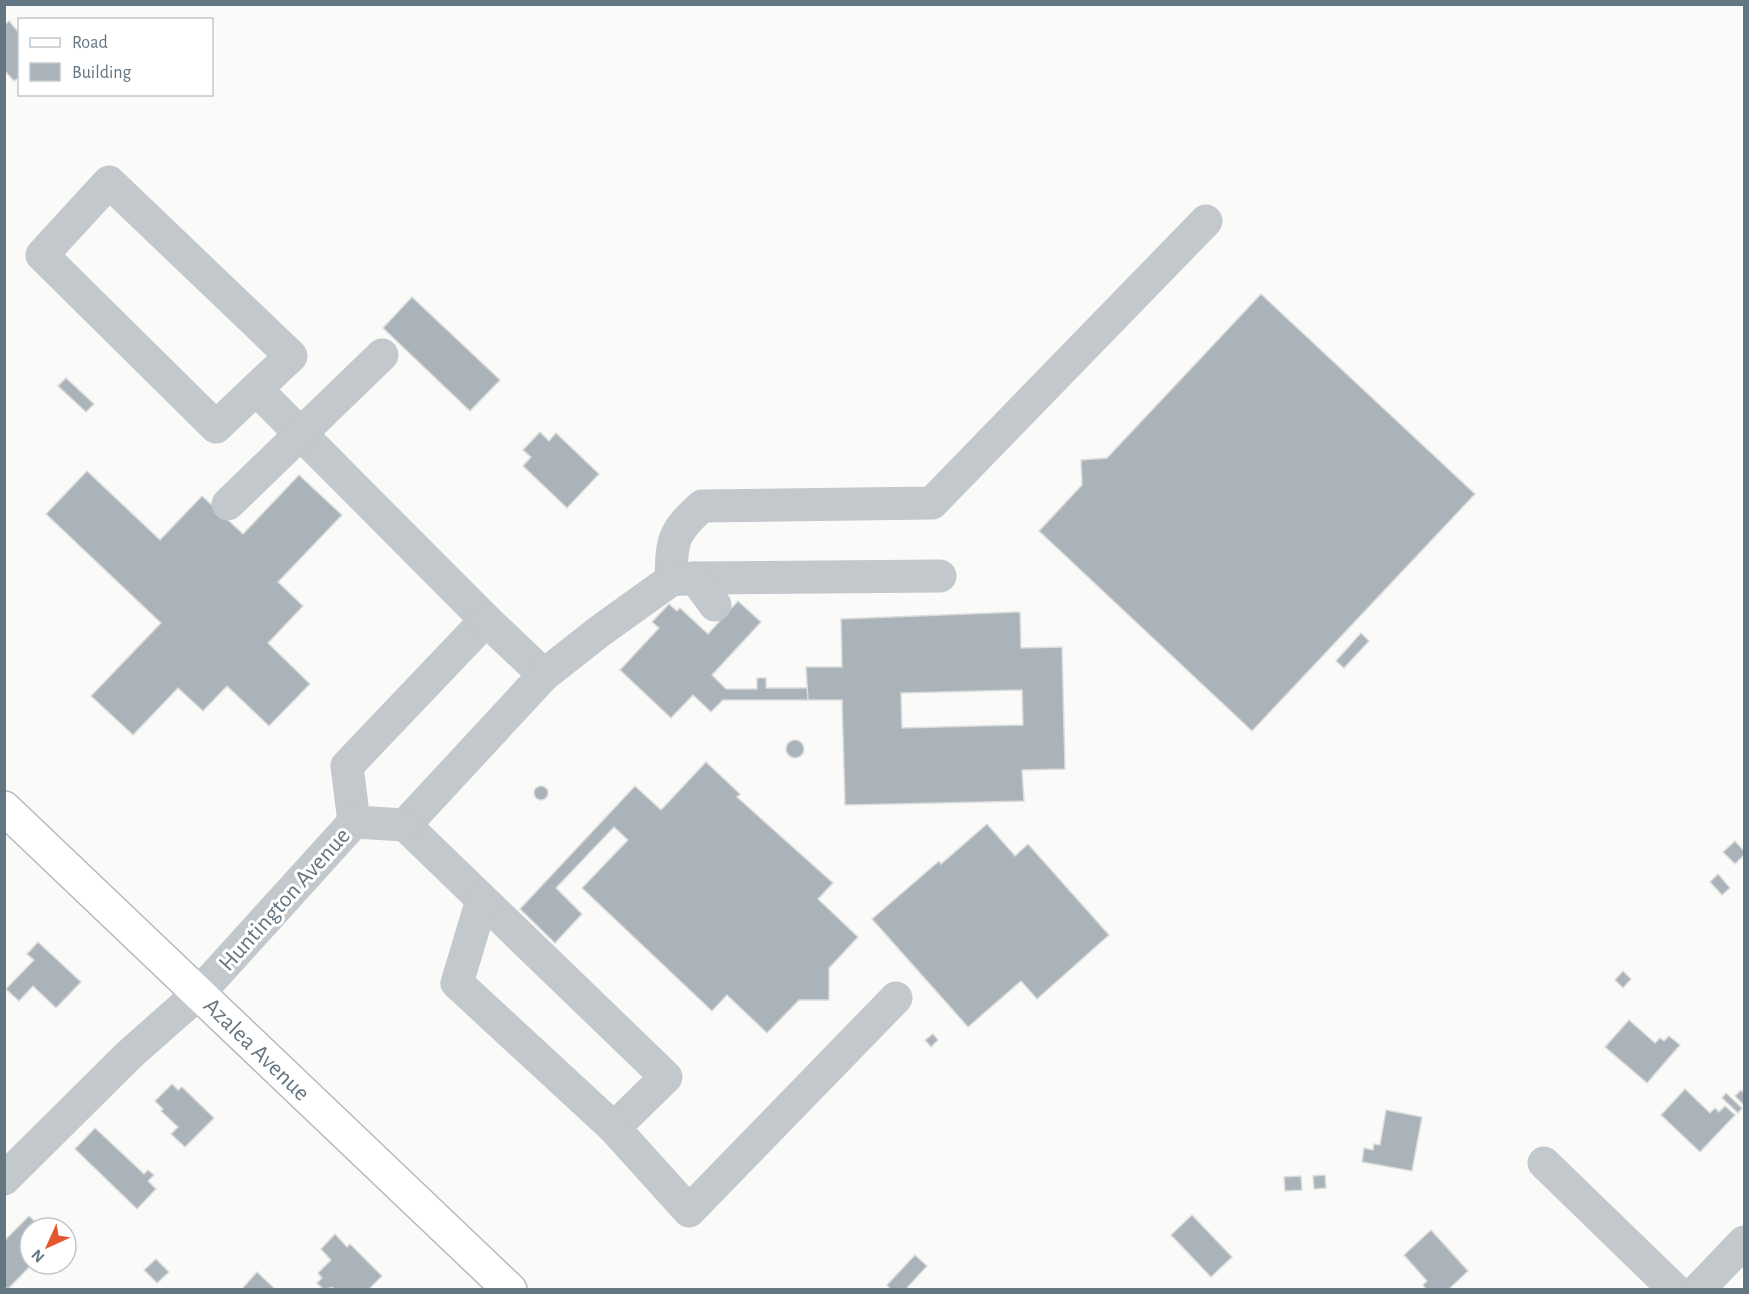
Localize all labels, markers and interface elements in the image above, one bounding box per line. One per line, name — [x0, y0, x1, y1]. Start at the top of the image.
legend — [18, 18, 213, 96]
text: Road — [72, 34, 108, 52]
text: Building — [72, 64, 132, 82]
street label: Huntington Avenue — [215, 824, 355, 976]
street label: Azalea Avenue — [199, 994, 314, 1106]
north arrow — [18, 1216, 78, 1276]
text: N — [29, 1246, 48, 1265]

